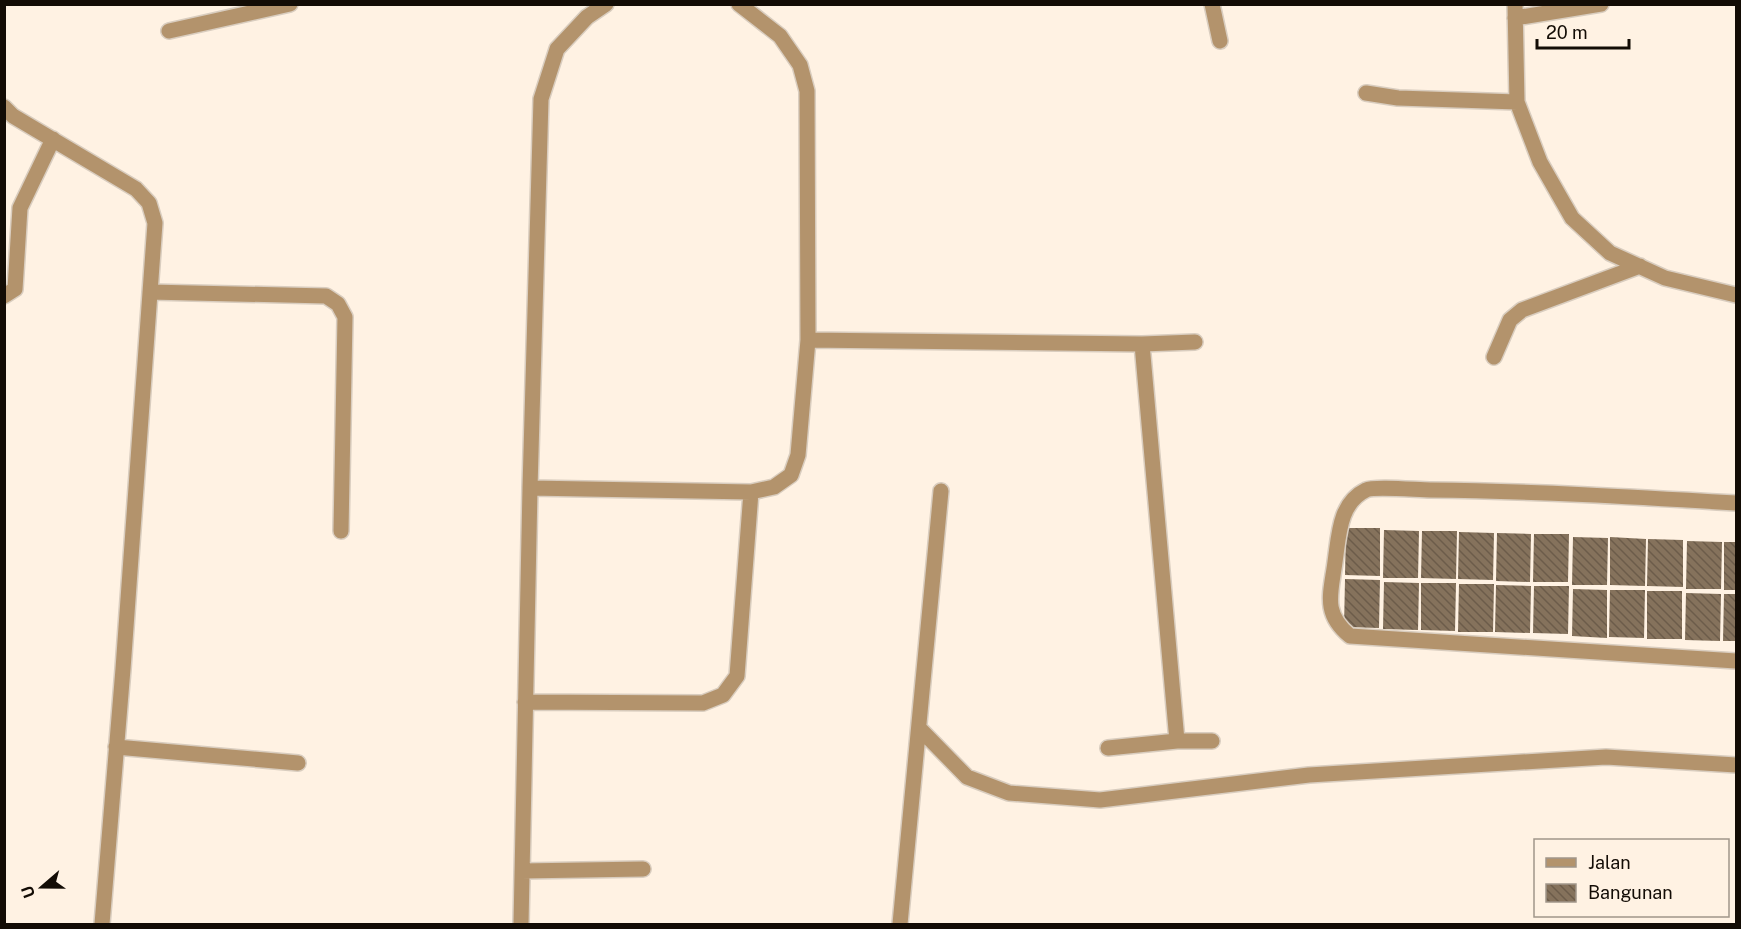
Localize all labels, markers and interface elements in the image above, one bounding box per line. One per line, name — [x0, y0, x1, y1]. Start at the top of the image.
scale bar — [1537, 12, 1628, 50]
text: 20 m — [1546, 22, 1588, 43]
legend — [1534, 839, 1729, 917]
text: Jalan — [1588, 852, 1631, 873]
north arrow — [12, 857, 72, 917]
text: Bangunan — [1588, 882, 1673, 903]
text: U — [17, 883, 39, 901]

